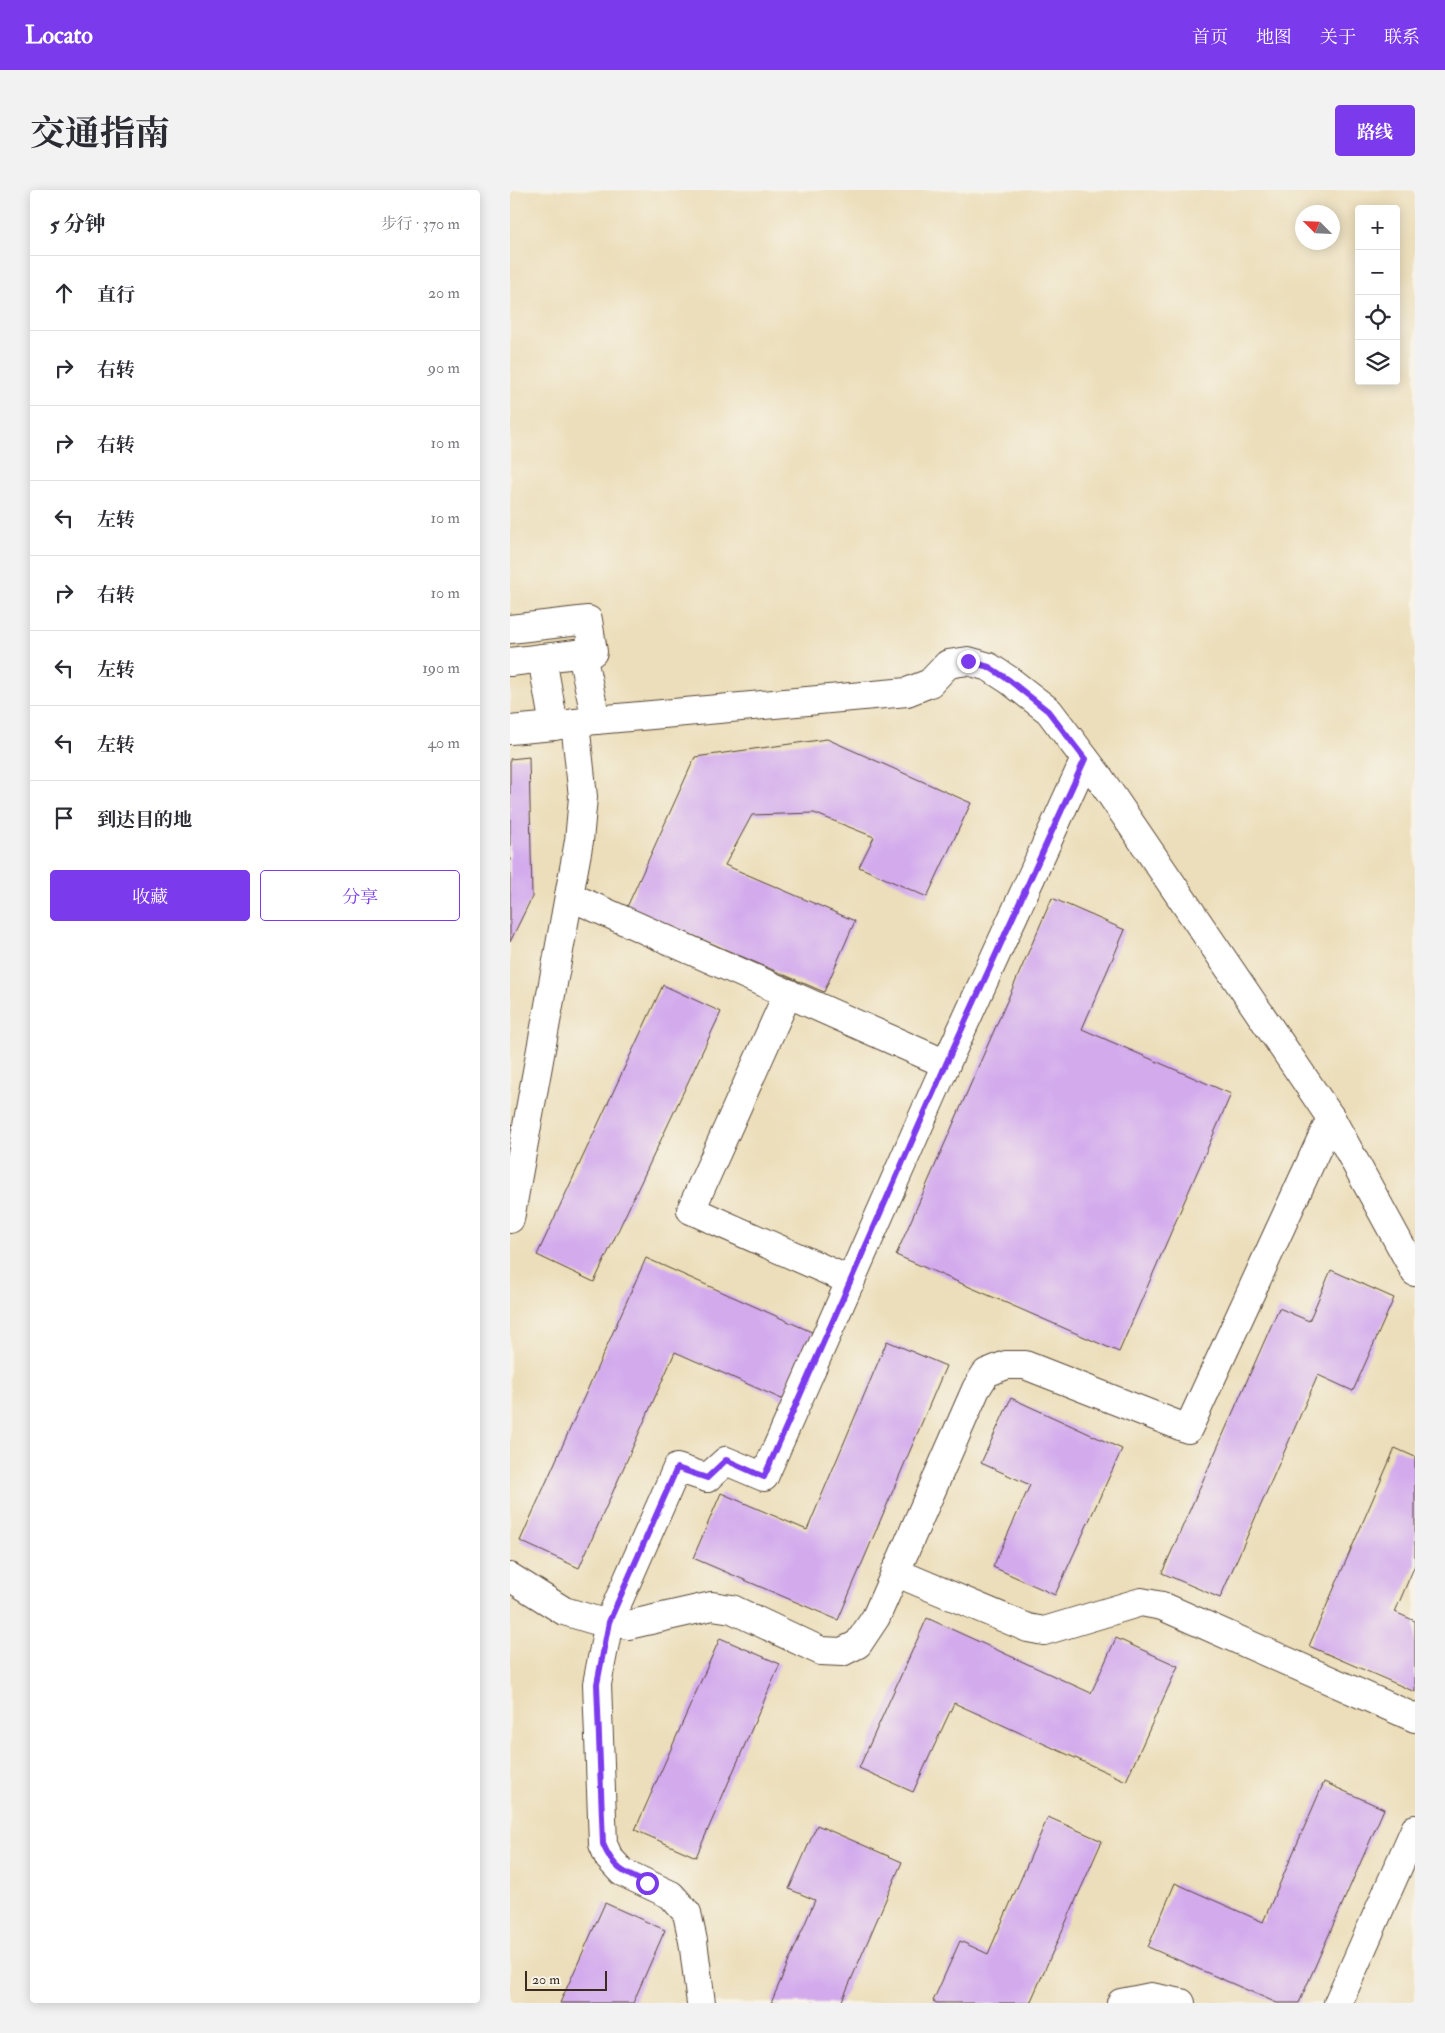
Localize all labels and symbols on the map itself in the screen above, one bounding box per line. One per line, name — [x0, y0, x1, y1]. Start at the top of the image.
north arrow — [1295, 205, 1340, 250]
route end — [957, 650, 980, 673]
route start — [636, 1872, 659, 1895]
scale bar — [525, 1968, 608, 1991]

